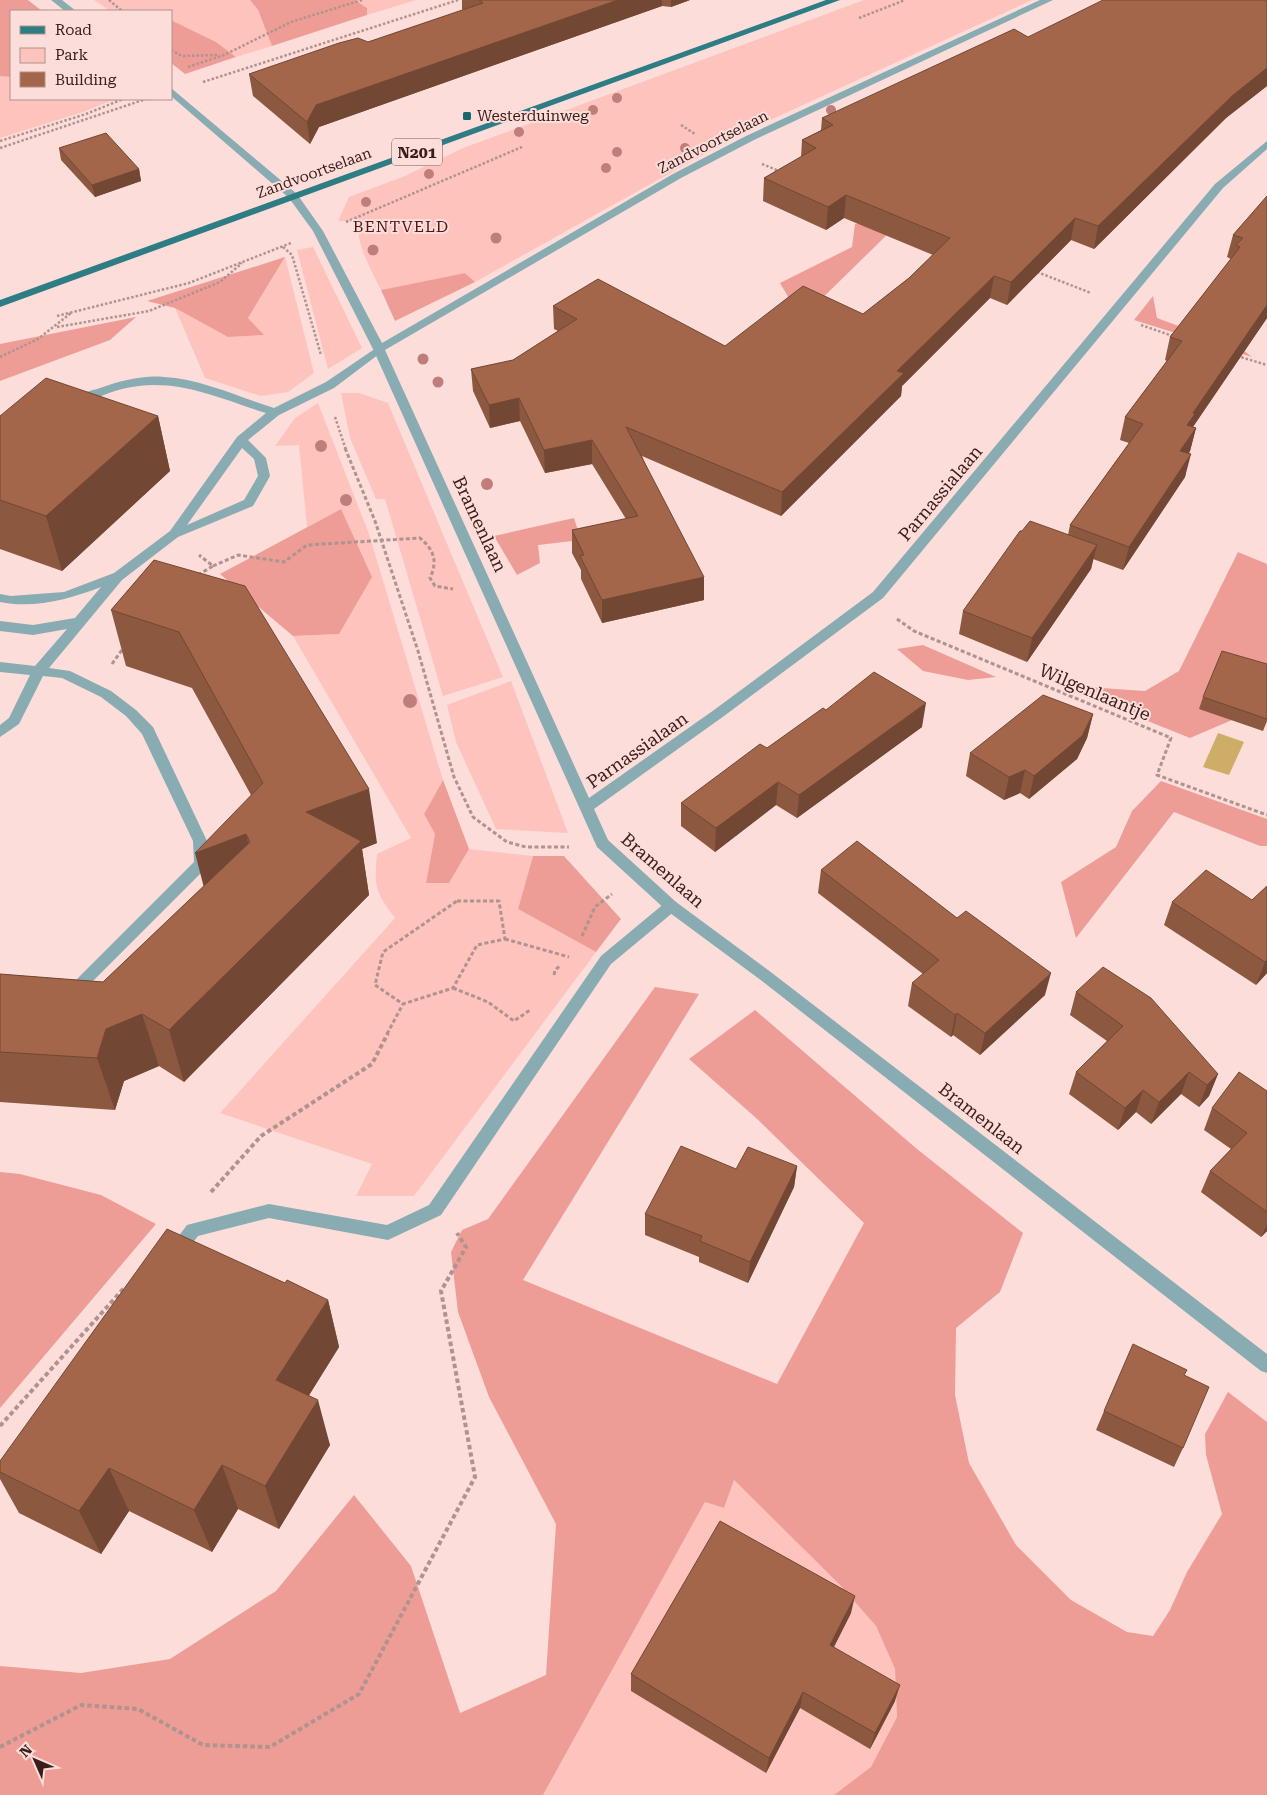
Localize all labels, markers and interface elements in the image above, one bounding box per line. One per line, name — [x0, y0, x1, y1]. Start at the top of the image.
legend — [10, 10, 172, 100]
text: Road — [55, 21, 92, 39]
text: Park — [55, 46, 89, 64]
text: Building — [55, 71, 117, 89]
street label: Zandvoortselaan — [655, 106, 771, 178]
place label: Westerduinweg — [477, 107, 589, 125]
marker: Westerduinweg — [461, 110, 473, 122]
road number: N201 — [392, 138, 442, 166]
street label: Zandvoortselaan — [254, 144, 374, 202]
district label: BENTVELD — [353, 217, 449, 236]
street label: Parnassialaan — [894, 441, 986, 545]
street label: Bramenlaan — [449, 473, 511, 576]
street label: Wilgenlaantje — [1036, 659, 1154, 725]
street label: Parnassialaan — [582, 707, 692, 793]
street label: Bramenlaan — [617, 828, 709, 912]
street label: Bramenlaan — [935, 1078, 1029, 1158]
north arrow — [10, 1735, 60, 1785]
text: N — [16, 1741, 35, 1760]

